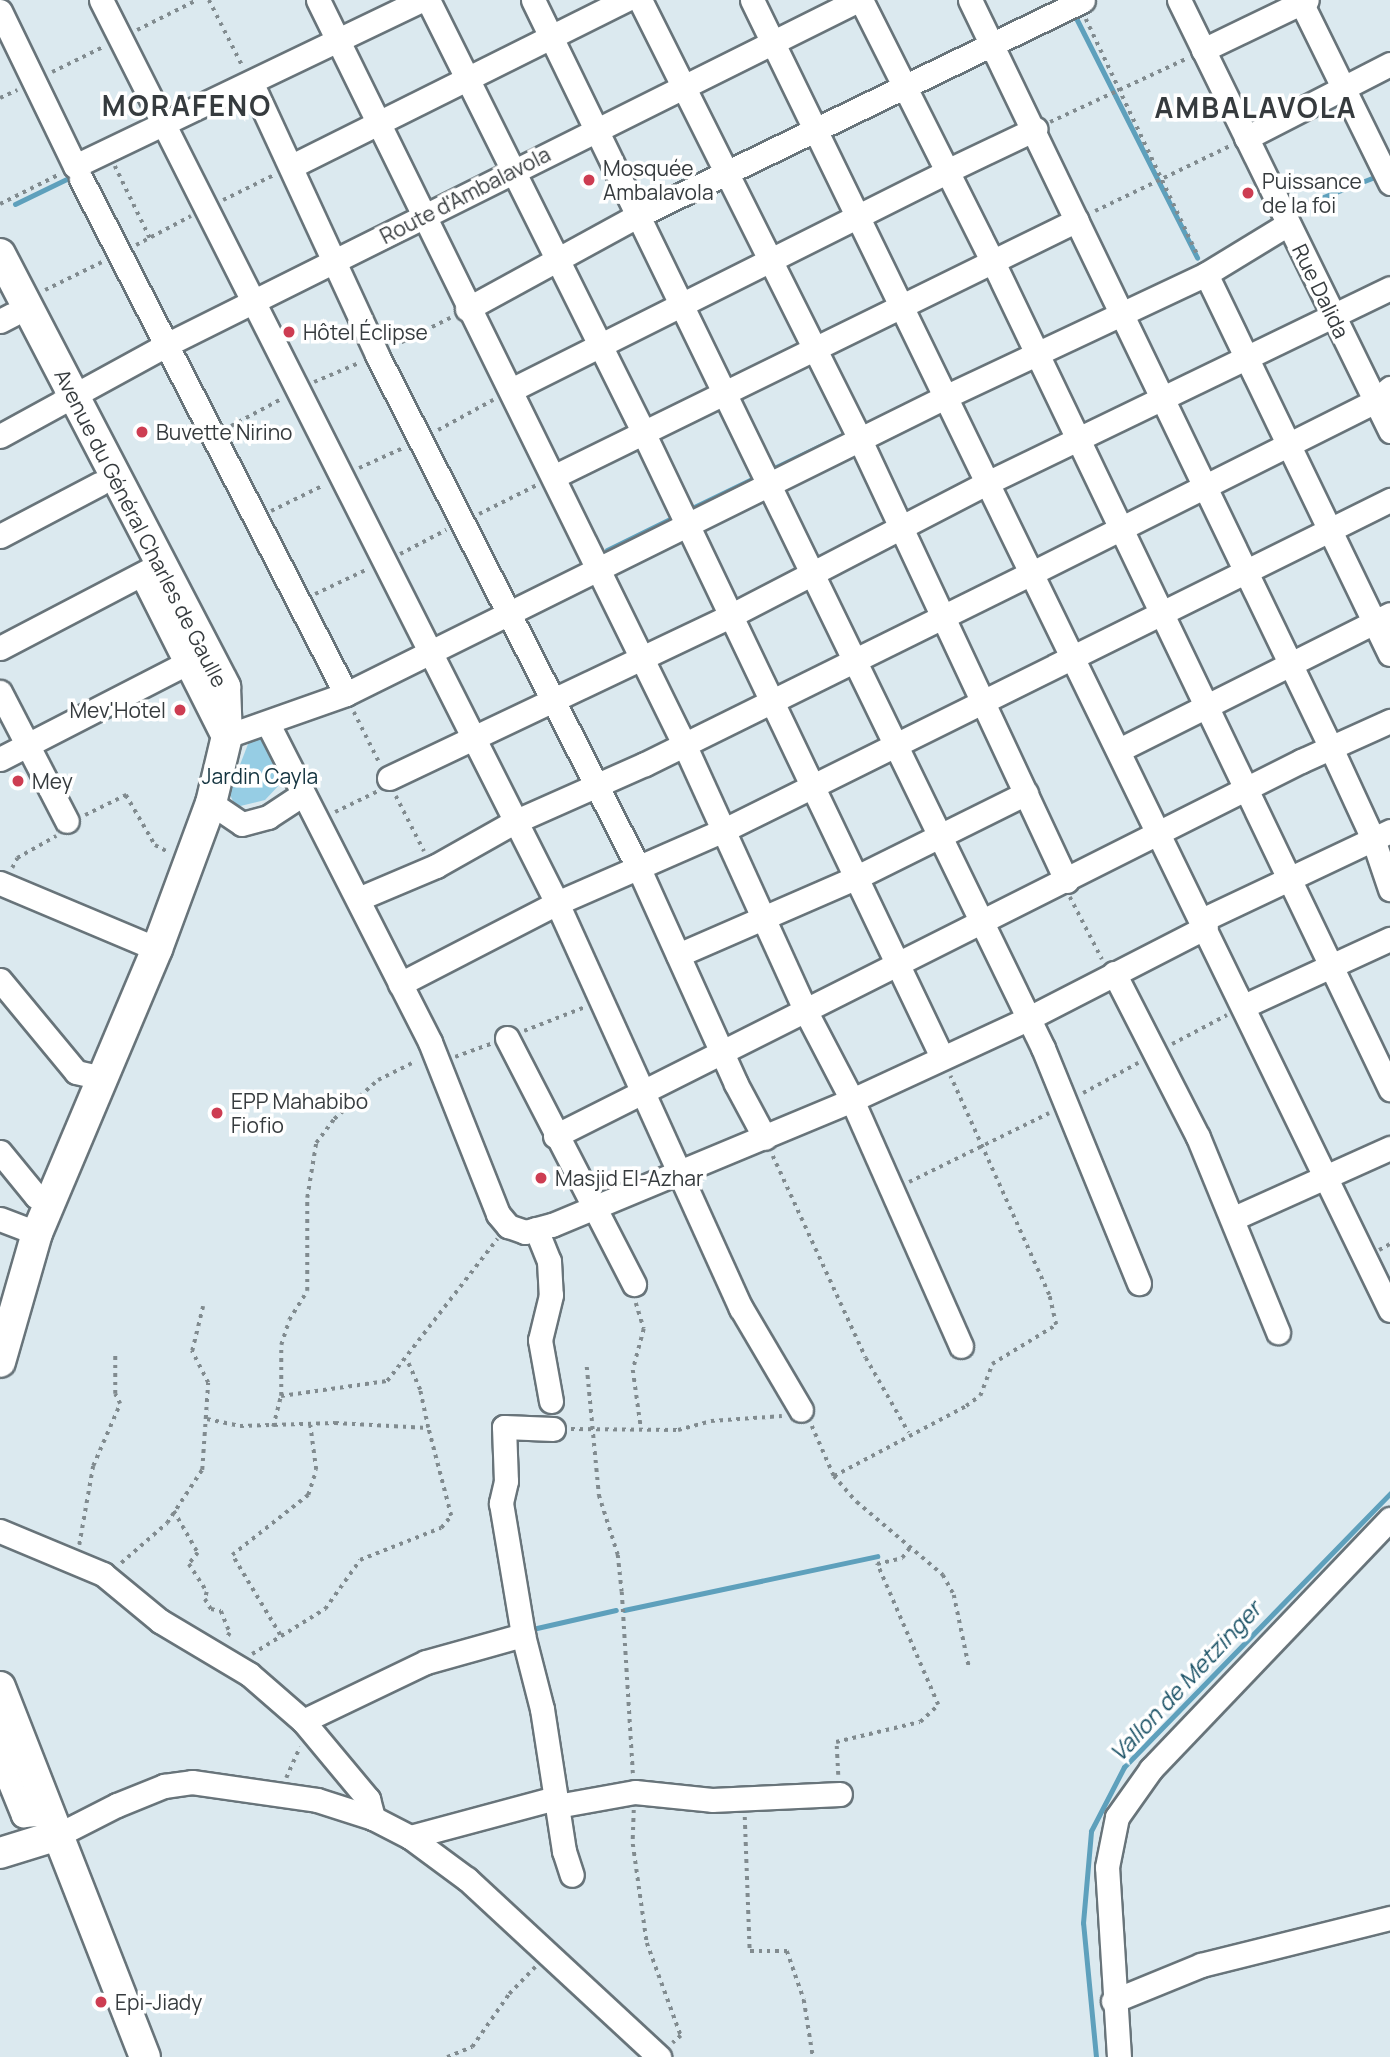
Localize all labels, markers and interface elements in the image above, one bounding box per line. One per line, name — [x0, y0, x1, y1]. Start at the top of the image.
district label: MORAFENO — [103, 88, 271, 122]
district label: AMBALAVOLA — [1156, 90, 1356, 124]
street label: Route d'Ambalavola — [376, 141, 554, 249]
place label: Mosquée Ambalavola — [603, 155, 714, 205]
place label: Puissance de la foi — [1262, 168, 1362, 218]
marker: Mosquée Ambalavola — [581, 172, 597, 188]
marker: Puissance de la foi — [1240, 185, 1256, 201]
street label: Rue Dalida — [1287, 240, 1355, 342]
place label: Hôtel Éclipse — [303, 319, 428, 345]
marker: Hôtel Éclipse — [281, 324, 297, 340]
street label: Avenue du Général Charles de Gaulle — [49, 365, 233, 691]
place label: Buvette Nirino — [156, 419, 292, 445]
marker: Buvette Nirino — [134, 424, 150, 440]
place label: Mev'Hotel — [69, 697, 166, 723]
marker: Mev'Hotel — [172, 702, 188, 718]
park label: Jardin Cayla — [202, 763, 318, 789]
place label: Mey — [32, 768, 73, 794]
marker: Mey — [10, 773, 26, 789]
place label: EPP Mahabibo Fiofio — [231, 1088, 368, 1138]
marker: EPP Mahabibo Fiofio — [209, 1105, 225, 1121]
place label: Masjid El-Azhar — [555, 1165, 704, 1191]
marker: Masjid El-Azhar — [533, 1170, 549, 1186]
water label: Vallon de Metzinger — [1104, 1595, 1266, 1767]
place label: Epi-Jiady — [115, 1989, 202, 2015]
marker: Epi-Jiady — [93, 1994, 109, 2010]

